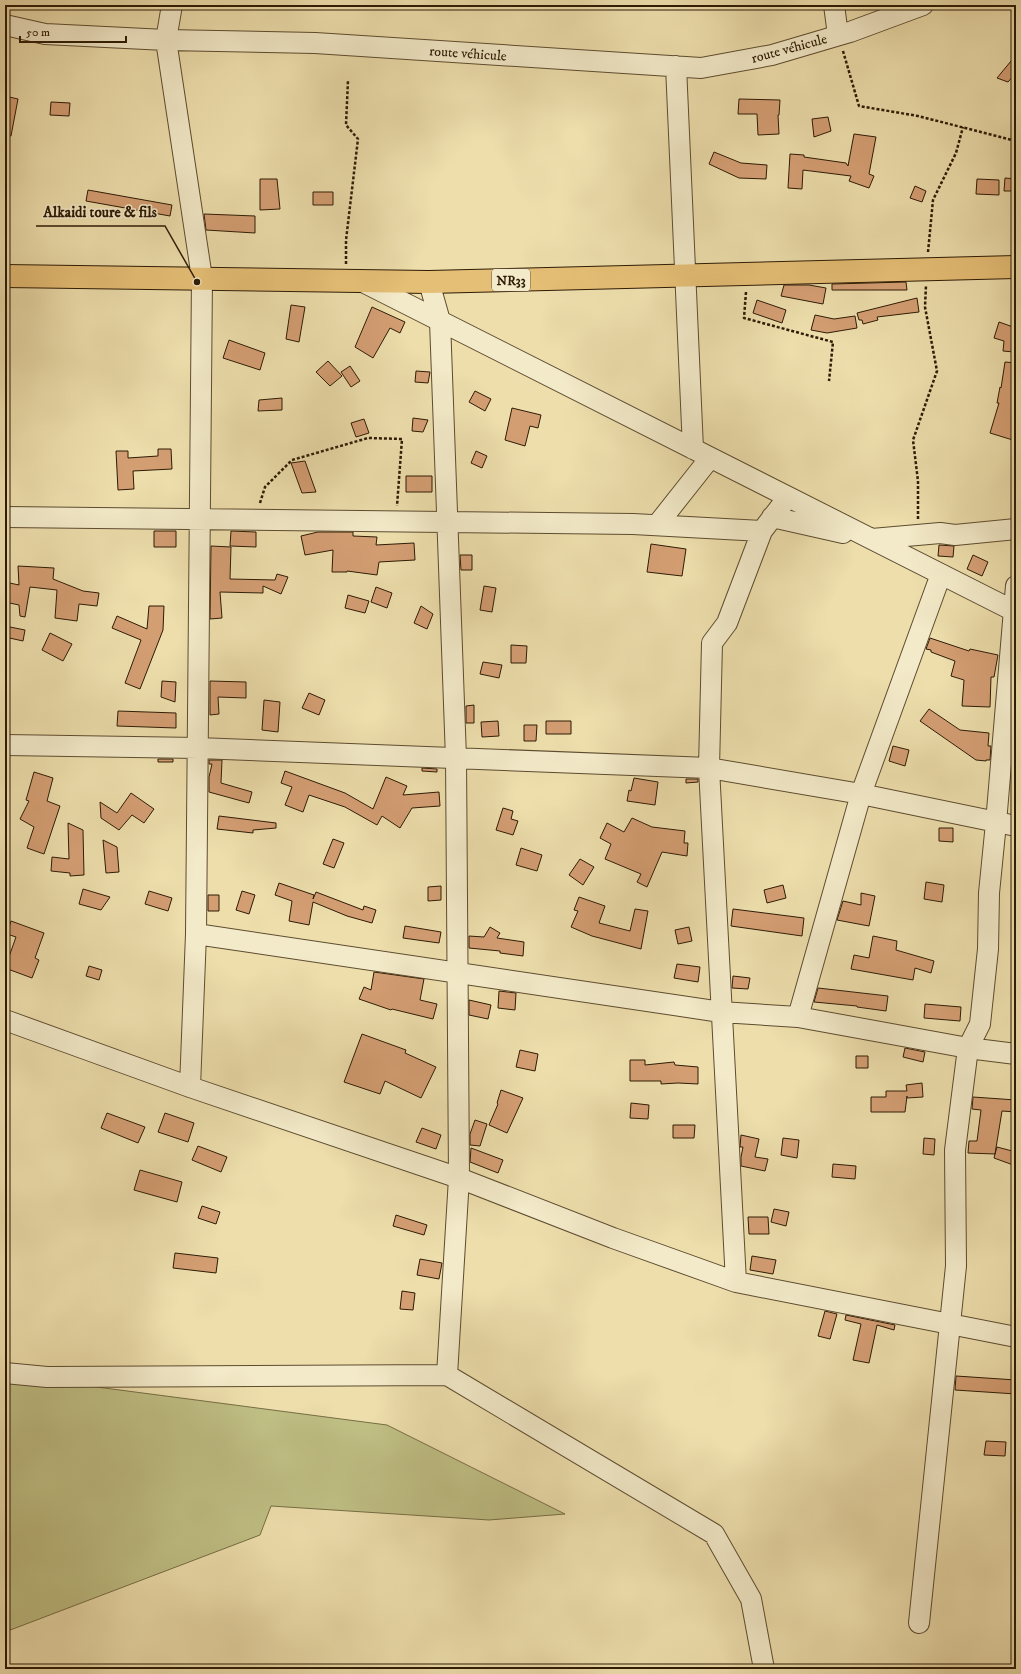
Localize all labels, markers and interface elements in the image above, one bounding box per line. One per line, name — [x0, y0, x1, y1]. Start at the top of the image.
scale bar — [20, 18, 126, 44]
text: 50 m — [26, 25, 50, 40]
street label: route véhicule — [749, 30, 829, 68]
street label: route véhicule — [429, 42, 507, 66]
callout: Alkaidi toure & fils — [36, 199, 165, 226]
text: Alkaidi toure & fils — [42, 203, 157, 222]
road number: NR33 — [492, 269, 530, 291]

